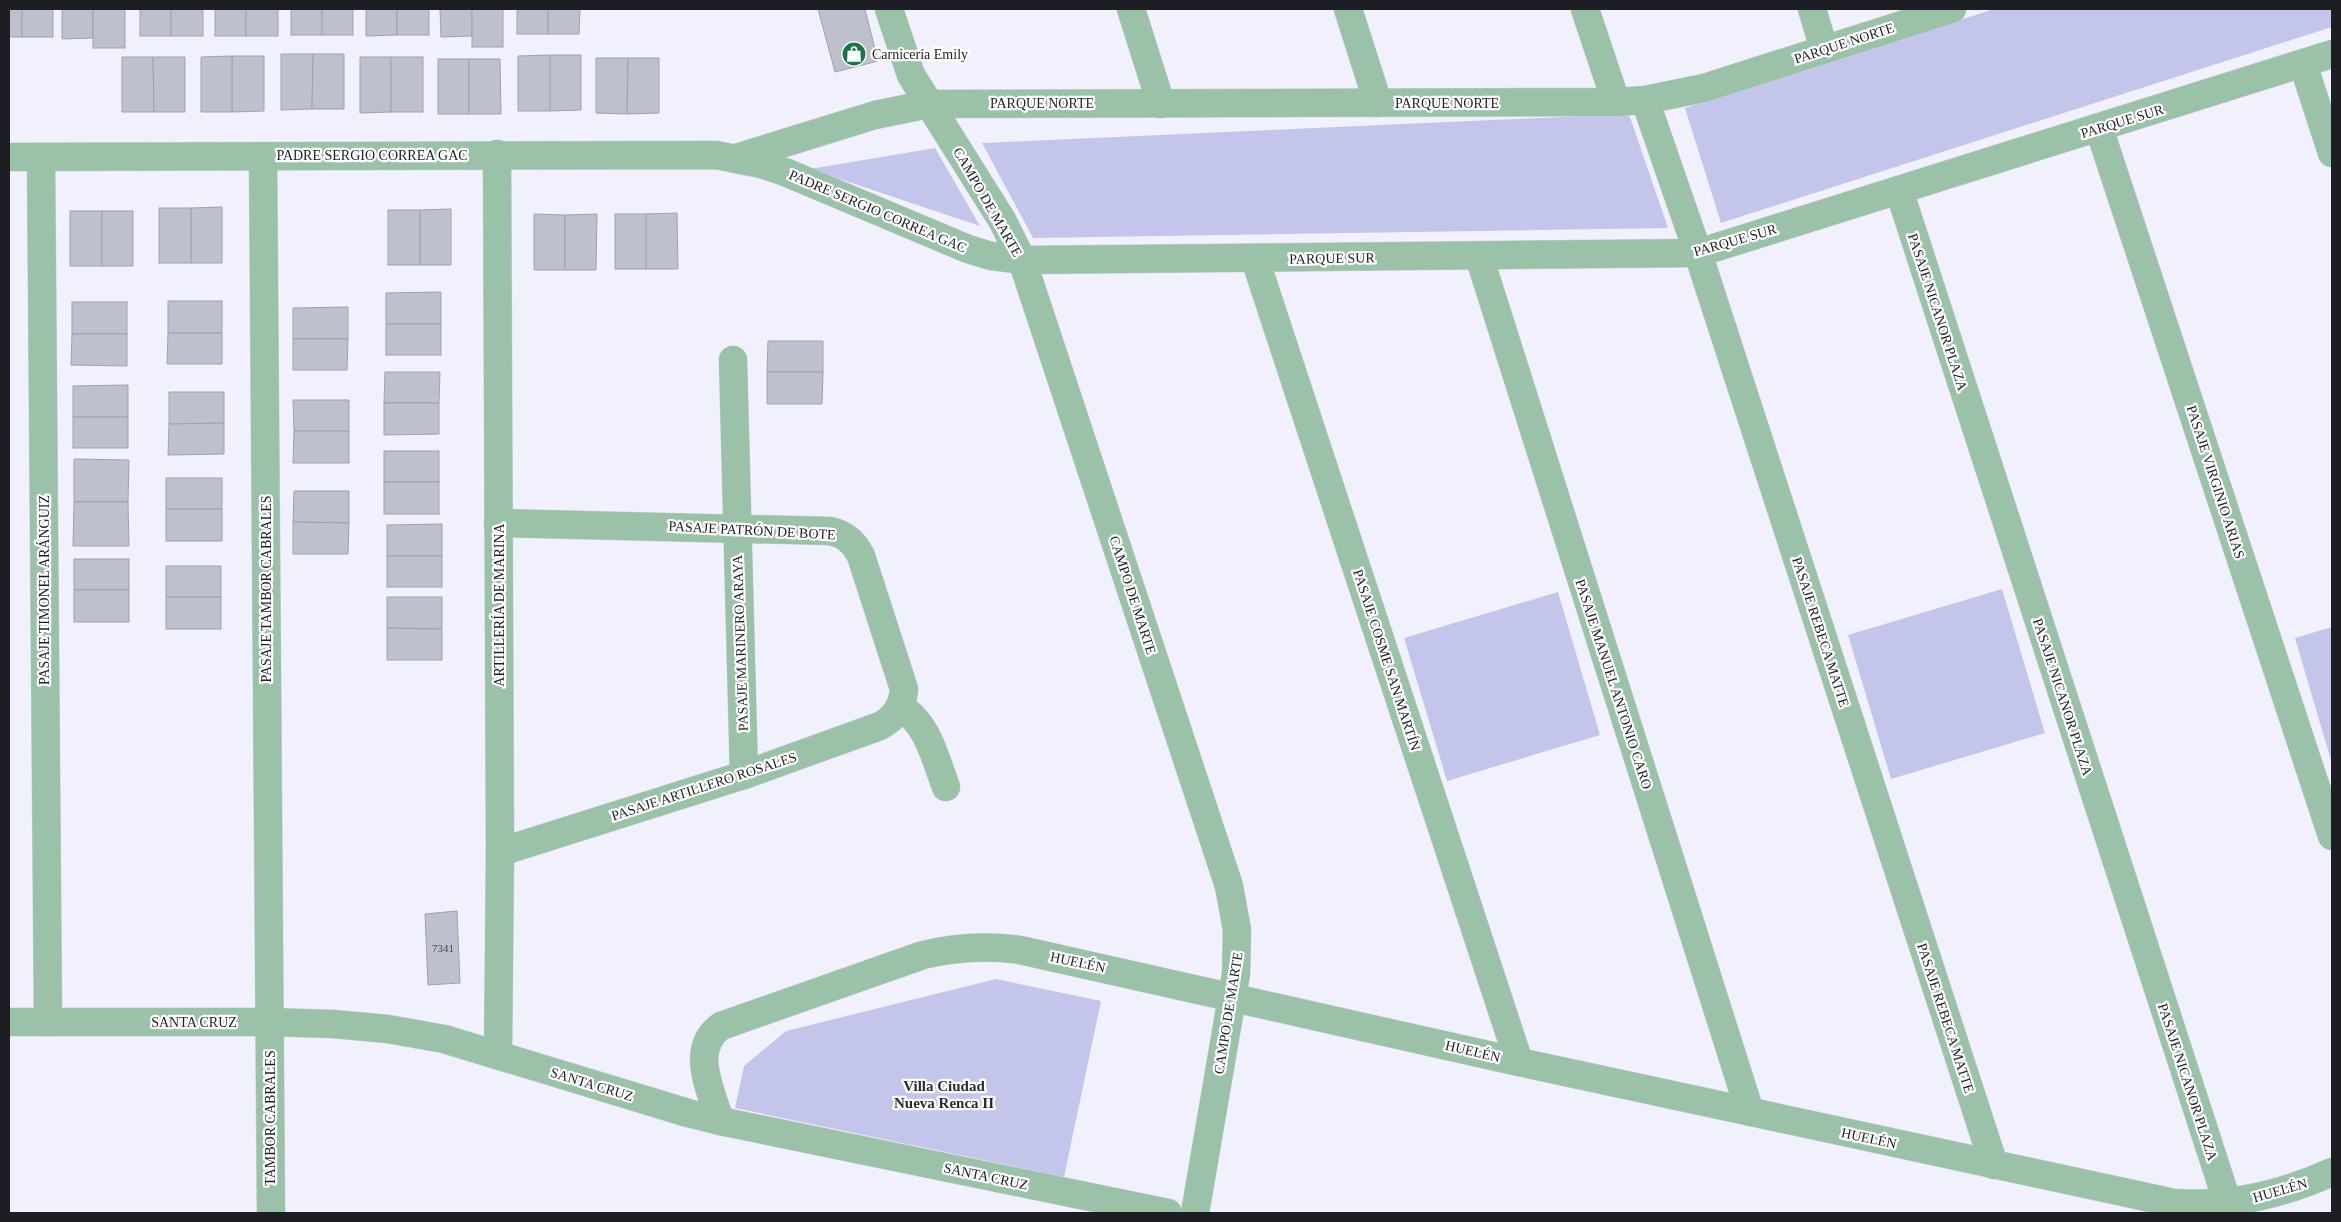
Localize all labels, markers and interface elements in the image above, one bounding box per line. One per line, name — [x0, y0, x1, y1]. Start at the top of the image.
street label: PARQUE NORTE — [1792, 20, 1896, 67]
shop icon: Carnicería Emily — [841, 41, 867, 67]
place label: Carnicería Emily — [872, 47, 968, 62]
street label: PARQUE NORTE — [990, 96, 1094, 111]
street label: PARQUE NORTE — [1395, 96, 1499, 111]
street label: PARQUE SUR — [2079, 102, 2166, 141]
street label: CAMPO DE MARTE — [950, 145, 1025, 260]
street label: PADRE SERGIO CORREA GAC — [276, 148, 468, 163]
street label: PADRE SERGIO CORREA GAC — [787, 167, 969, 256]
street label: PARQUE SUR — [1692, 221, 1779, 259]
street label: PASAJE NICANOR PLAZA — [1905, 232, 1970, 393]
street label: PARQUE SUR — [1289, 250, 1376, 267]
street label: PASAJE VIRGINIO ARIAS — [2184, 404, 2247, 561]
street label: PASAJE TIMONEL ARÁNGUIZ — [36, 495, 52, 685]
street label: PASAJE TAMBOR CABRALES — [259, 495, 274, 683]
street label: PASAJE PATRÓN DE BOTE — [668, 518, 836, 542]
street label: ARTILLERÍA DE MARINA — [491, 522, 507, 687]
street label: CAMPO DE MARTE — [1106, 534, 1159, 656]
street label: PASAJE MARINERO ARAYA — [730, 554, 751, 731]
street label: PASAJE REBECA MATTE — [1789, 555, 1852, 709]
street label: PASAJE COSME SAN MARTÍN — [1350, 567, 1424, 753]
street label: PASAJE MANUEL ANTONIO CARO — [1572, 577, 1655, 791]
street label: PASAJE NICANOR PLAZA — [2030, 617, 2095, 778]
street label: PASAJE ARTILLERO ROSALES — [610, 749, 799, 824]
street label: PASAJE REBECA MATTE — [1914, 941, 1977, 1095]
house number: 7341 — [432, 942, 454, 954]
street label: HUELÉN — [1049, 948, 1107, 976]
street label: CAMPO DE MARTE — [1211, 951, 1246, 1075]
street label: PASAJE NICANOR PLAZA — [2155, 1002, 2220, 1163]
street label: SANTA CRUZ — [151, 1015, 237, 1030]
street label: HUELÉN — [1444, 1037, 1502, 1065]
street label: TAMBOR CABRALES — [263, 1050, 278, 1186]
street label: SANTA CRUZ — [549, 1065, 635, 1104]
district label: Villa Ciudad Nueva Renca II — [894, 1078, 994, 1111]
street label: HUELÉN — [1840, 1124, 1898, 1152]
street label: SANTA CRUZ — [942, 1160, 1029, 1193]
street label: HUELÉN — [2251, 1175, 2309, 1205]

